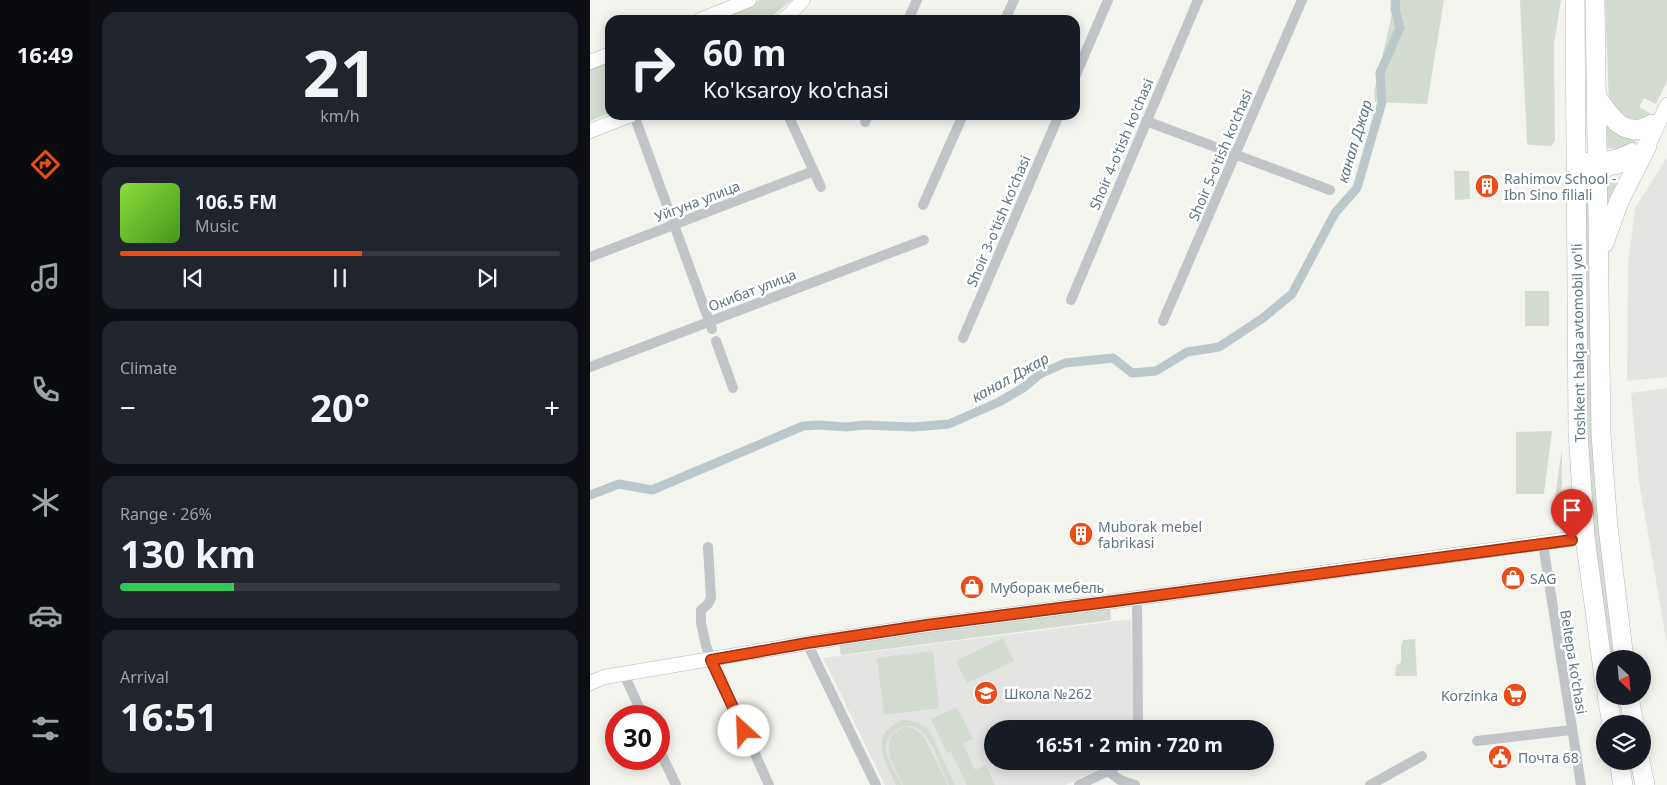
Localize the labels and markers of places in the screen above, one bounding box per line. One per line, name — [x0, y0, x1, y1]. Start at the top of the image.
place label: Rahimov School - Ibn Sino filiali — [1504, 169, 1617, 204]
building icon: Rahimov School - Ibn Sino filiali — [1474, 173, 1500, 199]
pin — [1551, 489, 1593, 540]
place label: Muborak mebel fabrikasi — [1098, 517, 1202, 552]
building icon: Muborak mebel fabrikasi — [1068, 521, 1094, 547]
shop icon: SAG — [1500, 565, 1526, 591]
place label: SAG — [1530, 569, 1557, 588]
shop icon: Муборак мебель — [959, 574, 985, 600]
place label: Муборак мебель — [990, 578, 1104, 597]
school or university icon: Школа №262 — [973, 680, 999, 706]
supermarket icon: Korzinka — [1502, 682, 1528, 708]
place label: Школа №262 — [1004, 684, 1092, 703]
place label: Korzinka — [1441, 686, 1498, 705]
public building icon: Почта 68 — [1487, 744, 1513, 770]
place label: Почта 68 — [1518, 748, 1579, 767]

